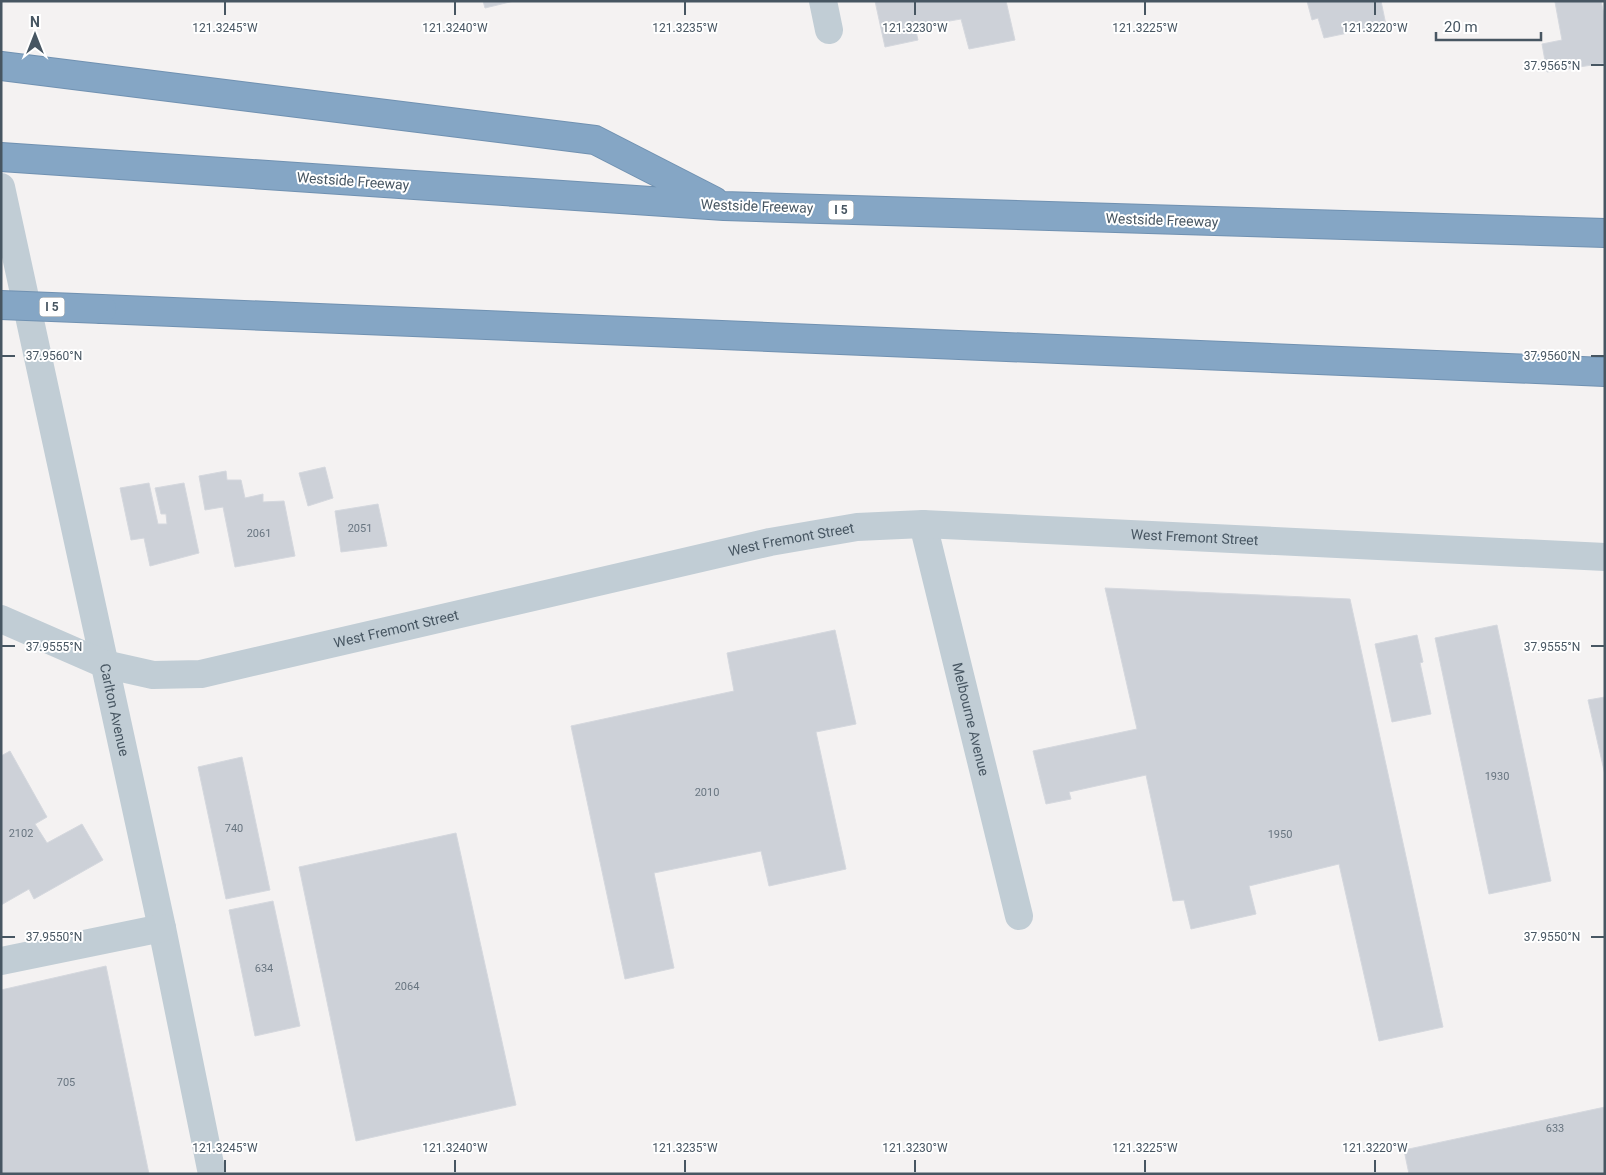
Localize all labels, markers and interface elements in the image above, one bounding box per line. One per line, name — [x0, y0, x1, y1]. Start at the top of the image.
north arrow — [10, 10, 60, 60]
scale bar — [1436, 10, 1541, 42]
text: N — [30, 14, 40, 30]
text: 20 m — [1444, 18, 1478, 36]
text: 121.3245°W — [192, 21, 258, 35]
text: 121.3240°W — [422, 21, 488, 35]
text: 121.3235°W — [652, 21, 718, 35]
text: 121.3230°W — [882, 21, 948, 35]
text: 121.3225°W — [1112, 21, 1178, 35]
text: 121.3220°W — [1342, 21, 1408, 35]
text: 37.9565°N — [1524, 59, 1580, 73]
street label: Westside Freeway — [296, 169, 410, 193]
street label: Westside Freeway — [700, 196, 814, 216]
road number: I 5 — [828, 200, 854, 220]
street label: Westside Freeway — [1105, 210, 1219, 230]
road number: I 5 — [40, 298, 64, 316]
text: 37.9560°N — [26, 349, 82, 363]
text: 37.9560°N — [1524, 349, 1580, 363]
street label: West Fremont Street — [727, 520, 856, 559]
house number: 2051 — [348, 522, 372, 535]
street label: West Fremont Street — [1130, 526, 1259, 548]
house number: 2061 — [247, 527, 271, 540]
street label: West Fremont Street — [332, 606, 461, 651]
text: 37.9555°N — [26, 640, 82, 654]
text: 37.9555°N — [1524, 640, 1580, 654]
street label: Melbourne Avenue — [949, 661, 992, 777]
street label: Carlton Avenue — [97, 662, 132, 758]
house number: 1930 — [1485, 770, 1509, 783]
house number: 2010 — [695, 786, 719, 799]
house number: 740 — [225, 822, 243, 835]
house number: 2102 — [9, 827, 33, 840]
house number: 1950 — [1268, 828, 1292, 841]
text: 37.9550°N — [26, 930, 82, 944]
text: 37.9550°N — [1524, 930, 1580, 944]
house number: 634 — [255, 962, 273, 975]
house number: 2064 — [395, 980, 419, 993]
house number: 705 — [57, 1076, 75, 1089]
house number: 633 — [1546, 1122, 1564, 1135]
text: 121.3245°W — [192, 1141, 258, 1155]
text: 121.3240°W — [422, 1141, 488, 1155]
text: 121.3235°W — [652, 1141, 718, 1155]
text: 121.3230°W — [882, 1141, 948, 1155]
text: 121.3225°W — [1112, 1141, 1178, 1155]
text: 121.3220°W — [1342, 1141, 1408, 1155]

